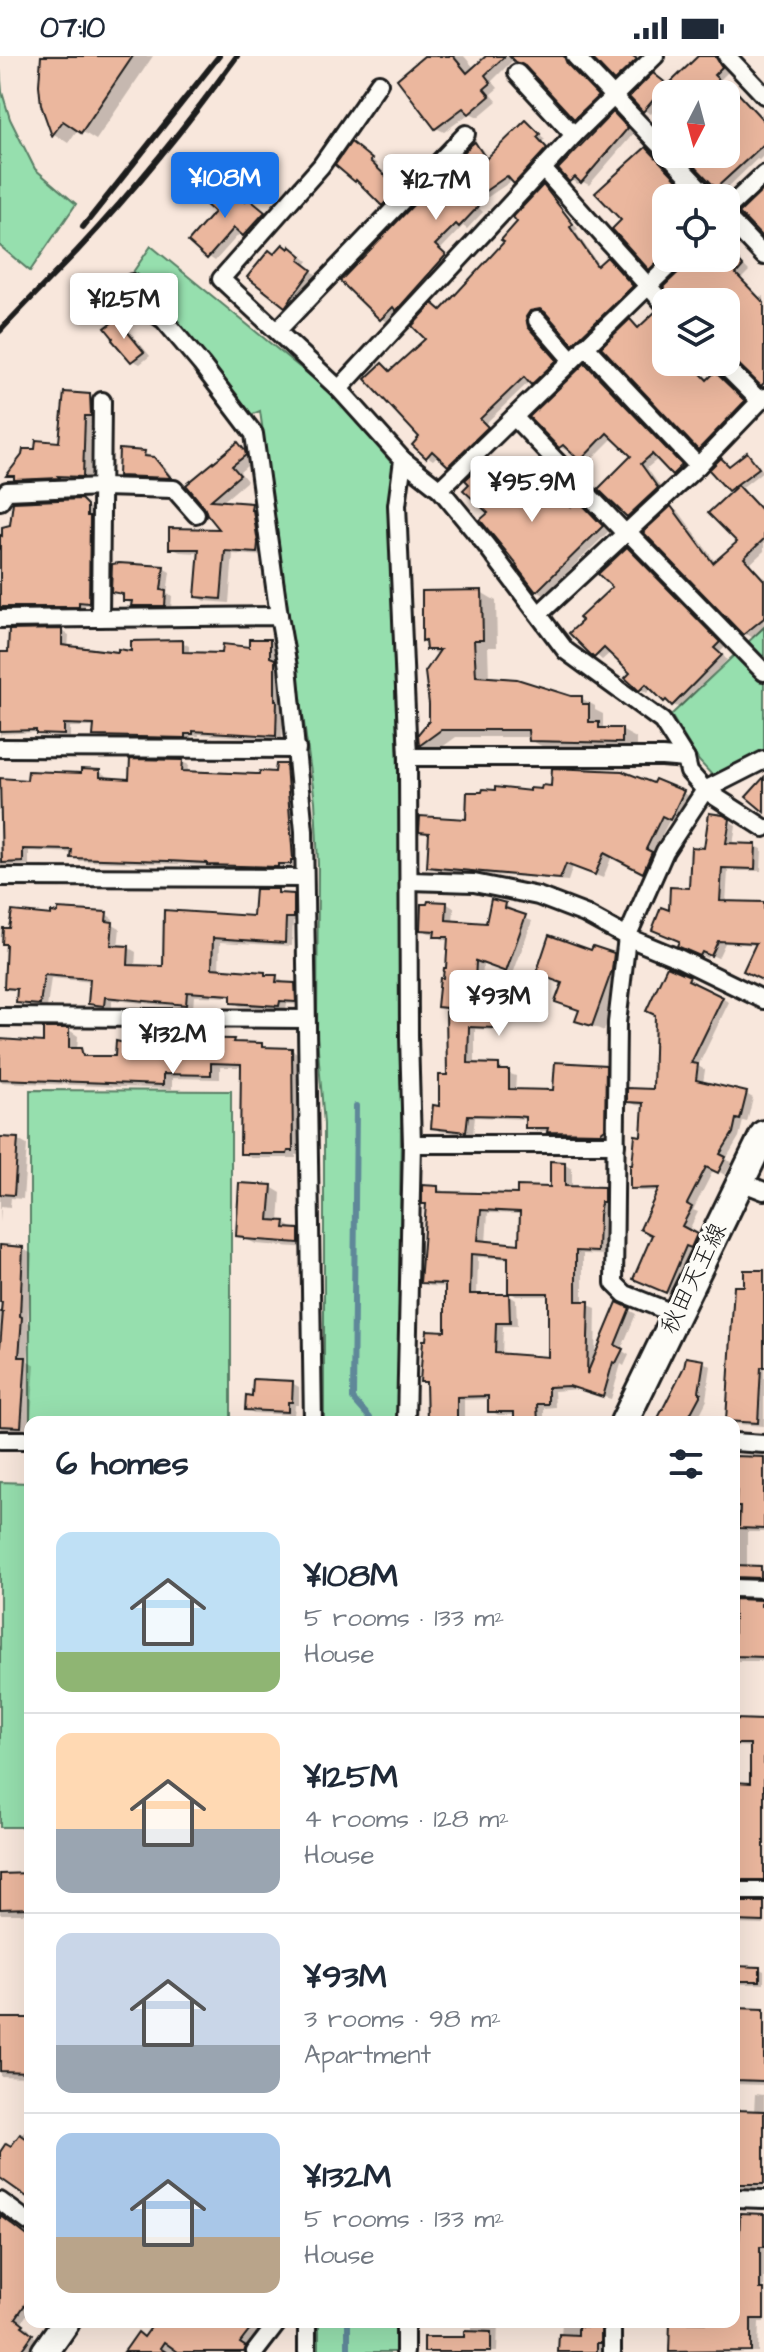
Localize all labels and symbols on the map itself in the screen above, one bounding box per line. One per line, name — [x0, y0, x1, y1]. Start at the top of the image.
north arrow — [652, 80, 740, 168]
pin: ¥108M — [169, 152, 281, 220]
pin: ¥127M — [380, 154, 492, 222]
pin: ¥125M — [68, 273, 180, 341]
pin: ¥95.9M — [467, 456, 597, 524]
pin: ¥93M — [452, 970, 546, 1038]
pin: ¥132M — [117, 1008, 229, 1076]
street label: 秋田天王線 — [652, 1217, 735, 1340]

